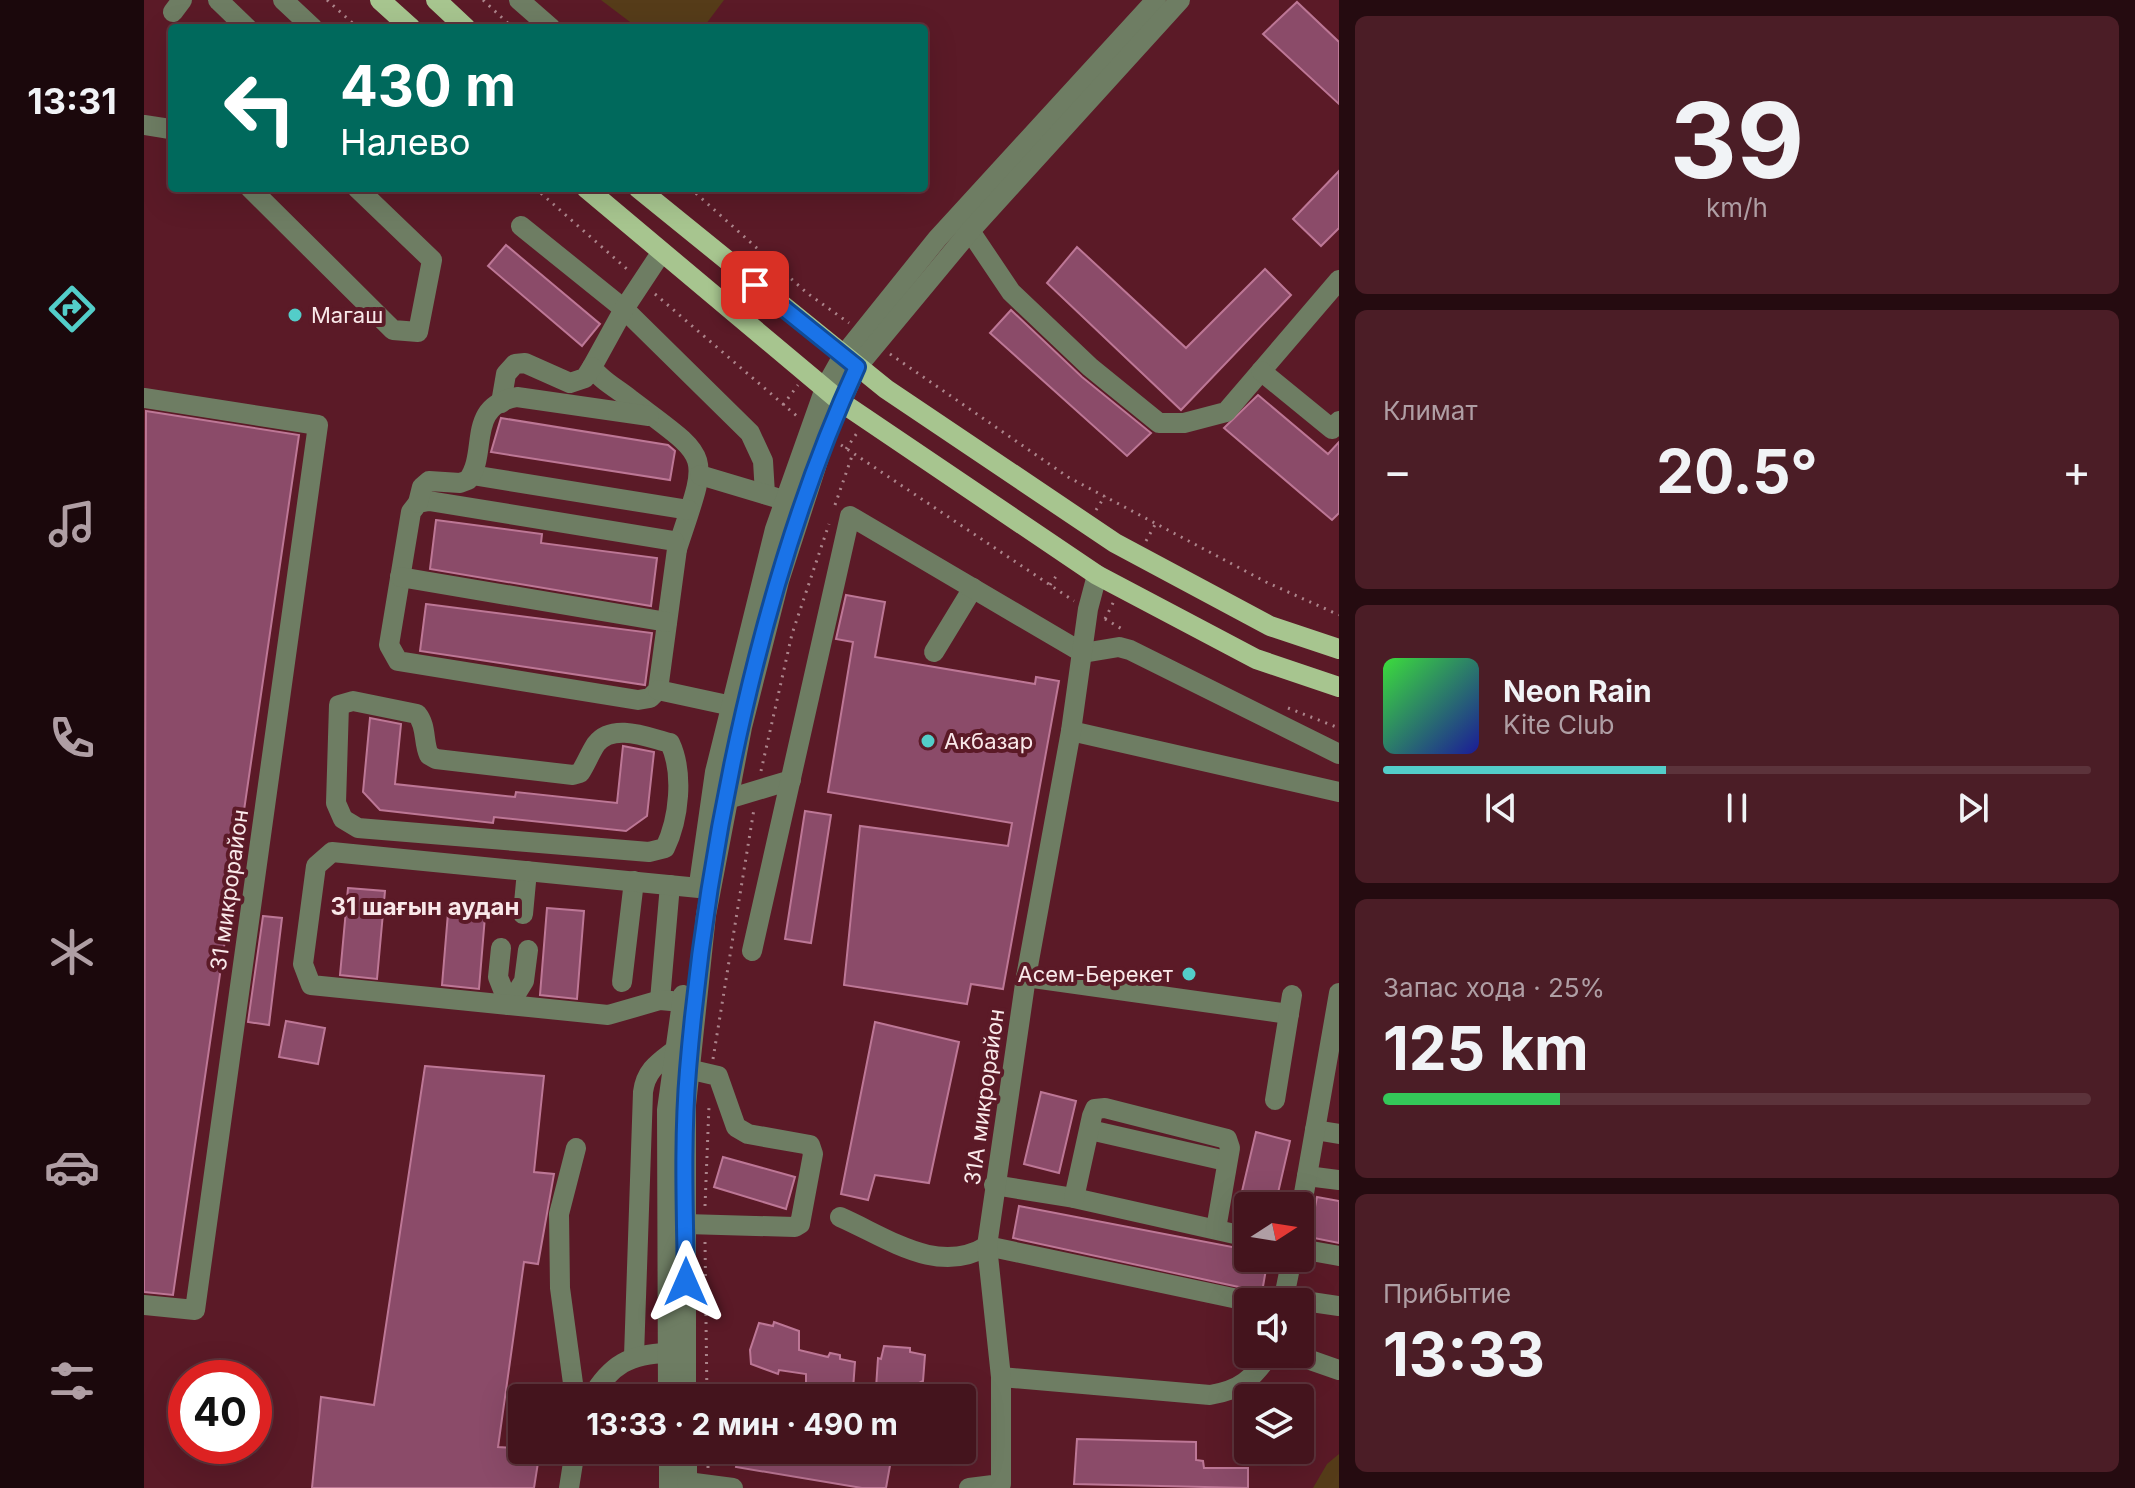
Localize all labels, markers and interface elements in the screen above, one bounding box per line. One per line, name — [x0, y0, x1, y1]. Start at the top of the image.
text: 430 m — [340, 52, 516, 120]
icon: left — [208, 56, 312, 160]
text: 39 — [1670, 77, 1804, 203]
text: 13:31 — [27, 79, 117, 123]
text: Налево — [340, 120, 471, 164]
text: km/h — [1706, 192, 1768, 223]
pin — [721, 251, 789, 319]
icon: arrive — [733, 263, 777, 307]
icon: directions — [44, 281, 100, 337]
place label: Магаш — [311, 302, 383, 328]
marker: Магаш — [286, 306, 304, 324]
text: Климат — [1383, 395, 1478, 426]
text: 20.5° — [1656, 435, 1818, 507]
text: − — [1383, 444, 1412, 498]
text: + — [2062, 444, 2091, 498]
icon: music — [44, 496, 100, 552]
text: Neon Rain — [1503, 673, 1652, 709]
text: Kite Club — [1503, 709, 1614, 740]
icon: phone — [44, 710, 100, 766]
place label: Акбазар — [944, 728, 1033, 754]
marker: Акбазар — [919, 732, 937, 750]
icon: previous — [1479, 786, 1523, 830]
icon: pause — [1715, 786, 1759, 830]
icon: next — [1951, 786, 1995, 830]
street label: 31 микрорайон — [205, 808, 253, 972]
district label: 31 шағын аудан — [331, 892, 519, 921]
icon: climate — [44, 924, 100, 980]
place label: Асем-Берекет — [1018, 961, 1174, 987]
marker: Асем-Берекет — [1180, 965, 1198, 983]
text: Запас хода · 25% — [1383, 972, 1605, 1003]
street label: 31А микрорайон — [959, 1007, 1009, 1187]
text: 125 km — [1383, 1012, 1589, 1084]
icon: car — [44, 1139, 100, 1195]
north arrow — [1234, 1192, 1314, 1272]
map controls — [1234, 1192, 1314, 1464]
position arrow — [644, 1240, 728, 1324]
text: Прибытие — [1383, 1278, 1511, 1309]
button: sound — [1234, 1288, 1314, 1368]
text: 13:33 — [1383, 1318, 1545, 1390]
icon: filters — [44, 1353, 100, 1409]
speed limit sign: 40 — [168, 1360, 272, 1464]
button: layers — [1234, 1384, 1314, 1464]
text: 13:33 · 2 мин · 490 m — [586, 1406, 898, 1442]

